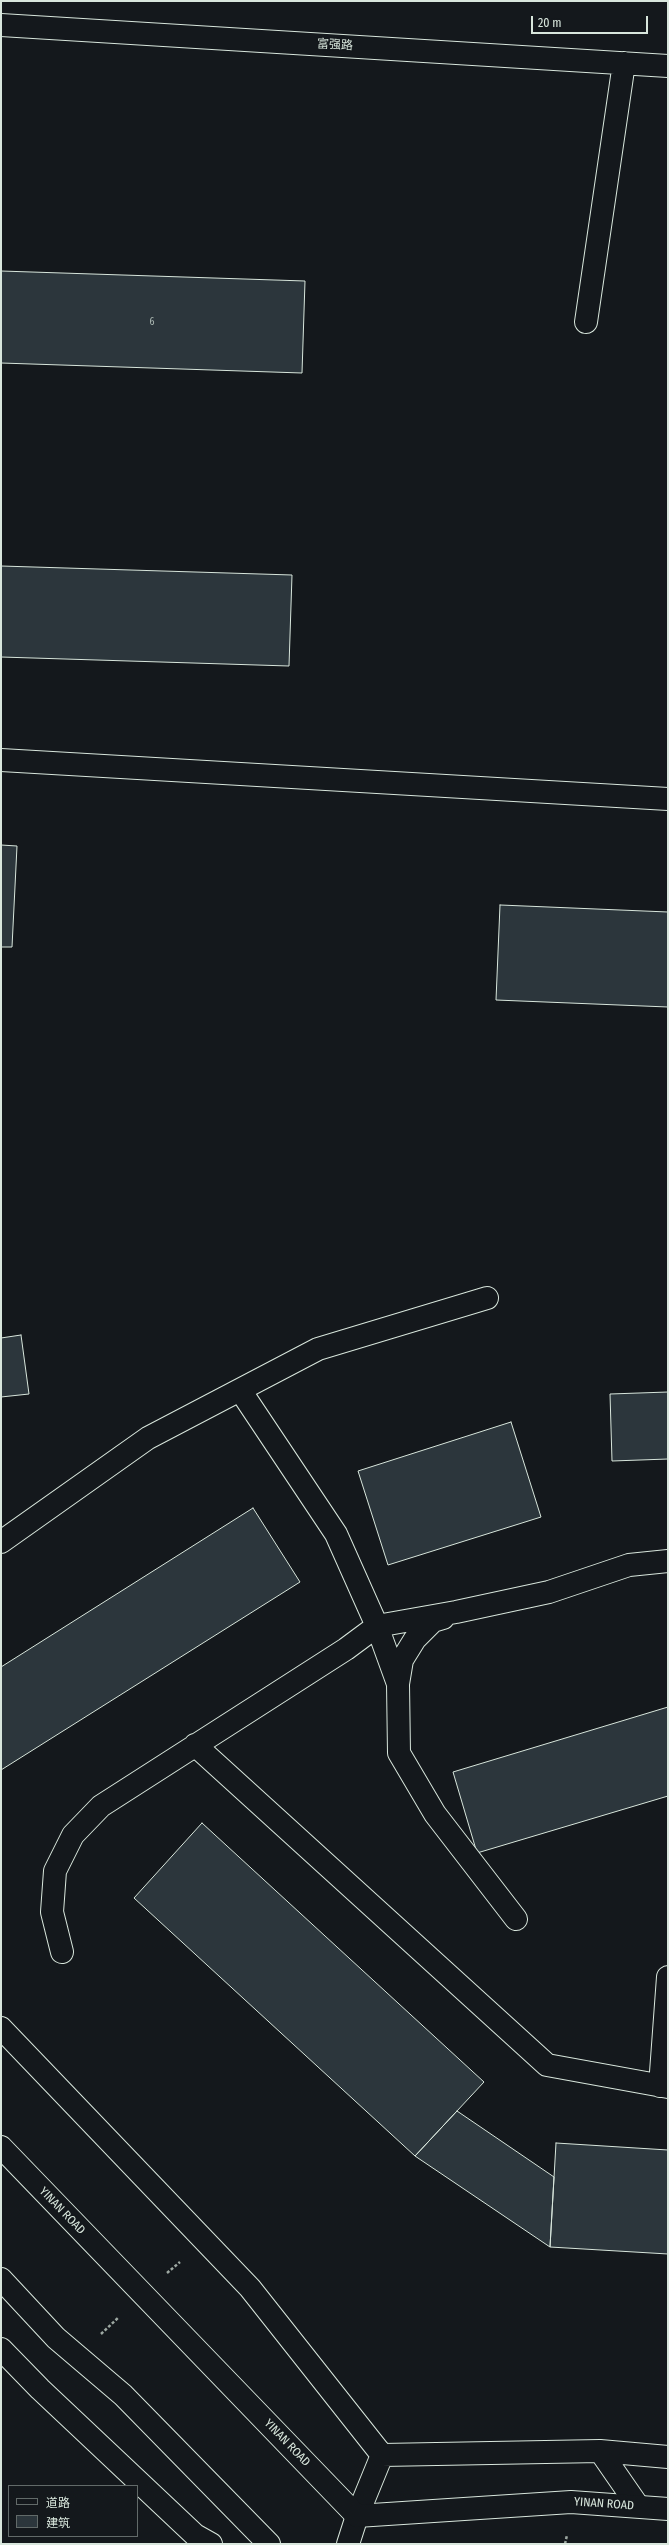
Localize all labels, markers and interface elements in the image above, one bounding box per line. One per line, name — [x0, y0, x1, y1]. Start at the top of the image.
scale bar — [533, 8, 650, 34]
text: 20 m — [538, 16, 562, 30]
street label: 富强路 — [317, 37, 353, 53]
house number: 6 — [150, 316, 154, 328]
street label: YINAN ROAD — [36, 2184, 88, 2238]
street label: YINAN ROAD — [261, 2416, 313, 2470]
legend — [8, 2485, 138, 2537]
street label: YINAN ROAD — [574, 2495, 634, 2513]
text: 道路 — [46, 2496, 70, 2510]
text: 建筑 — [46, 2516, 70, 2530]

